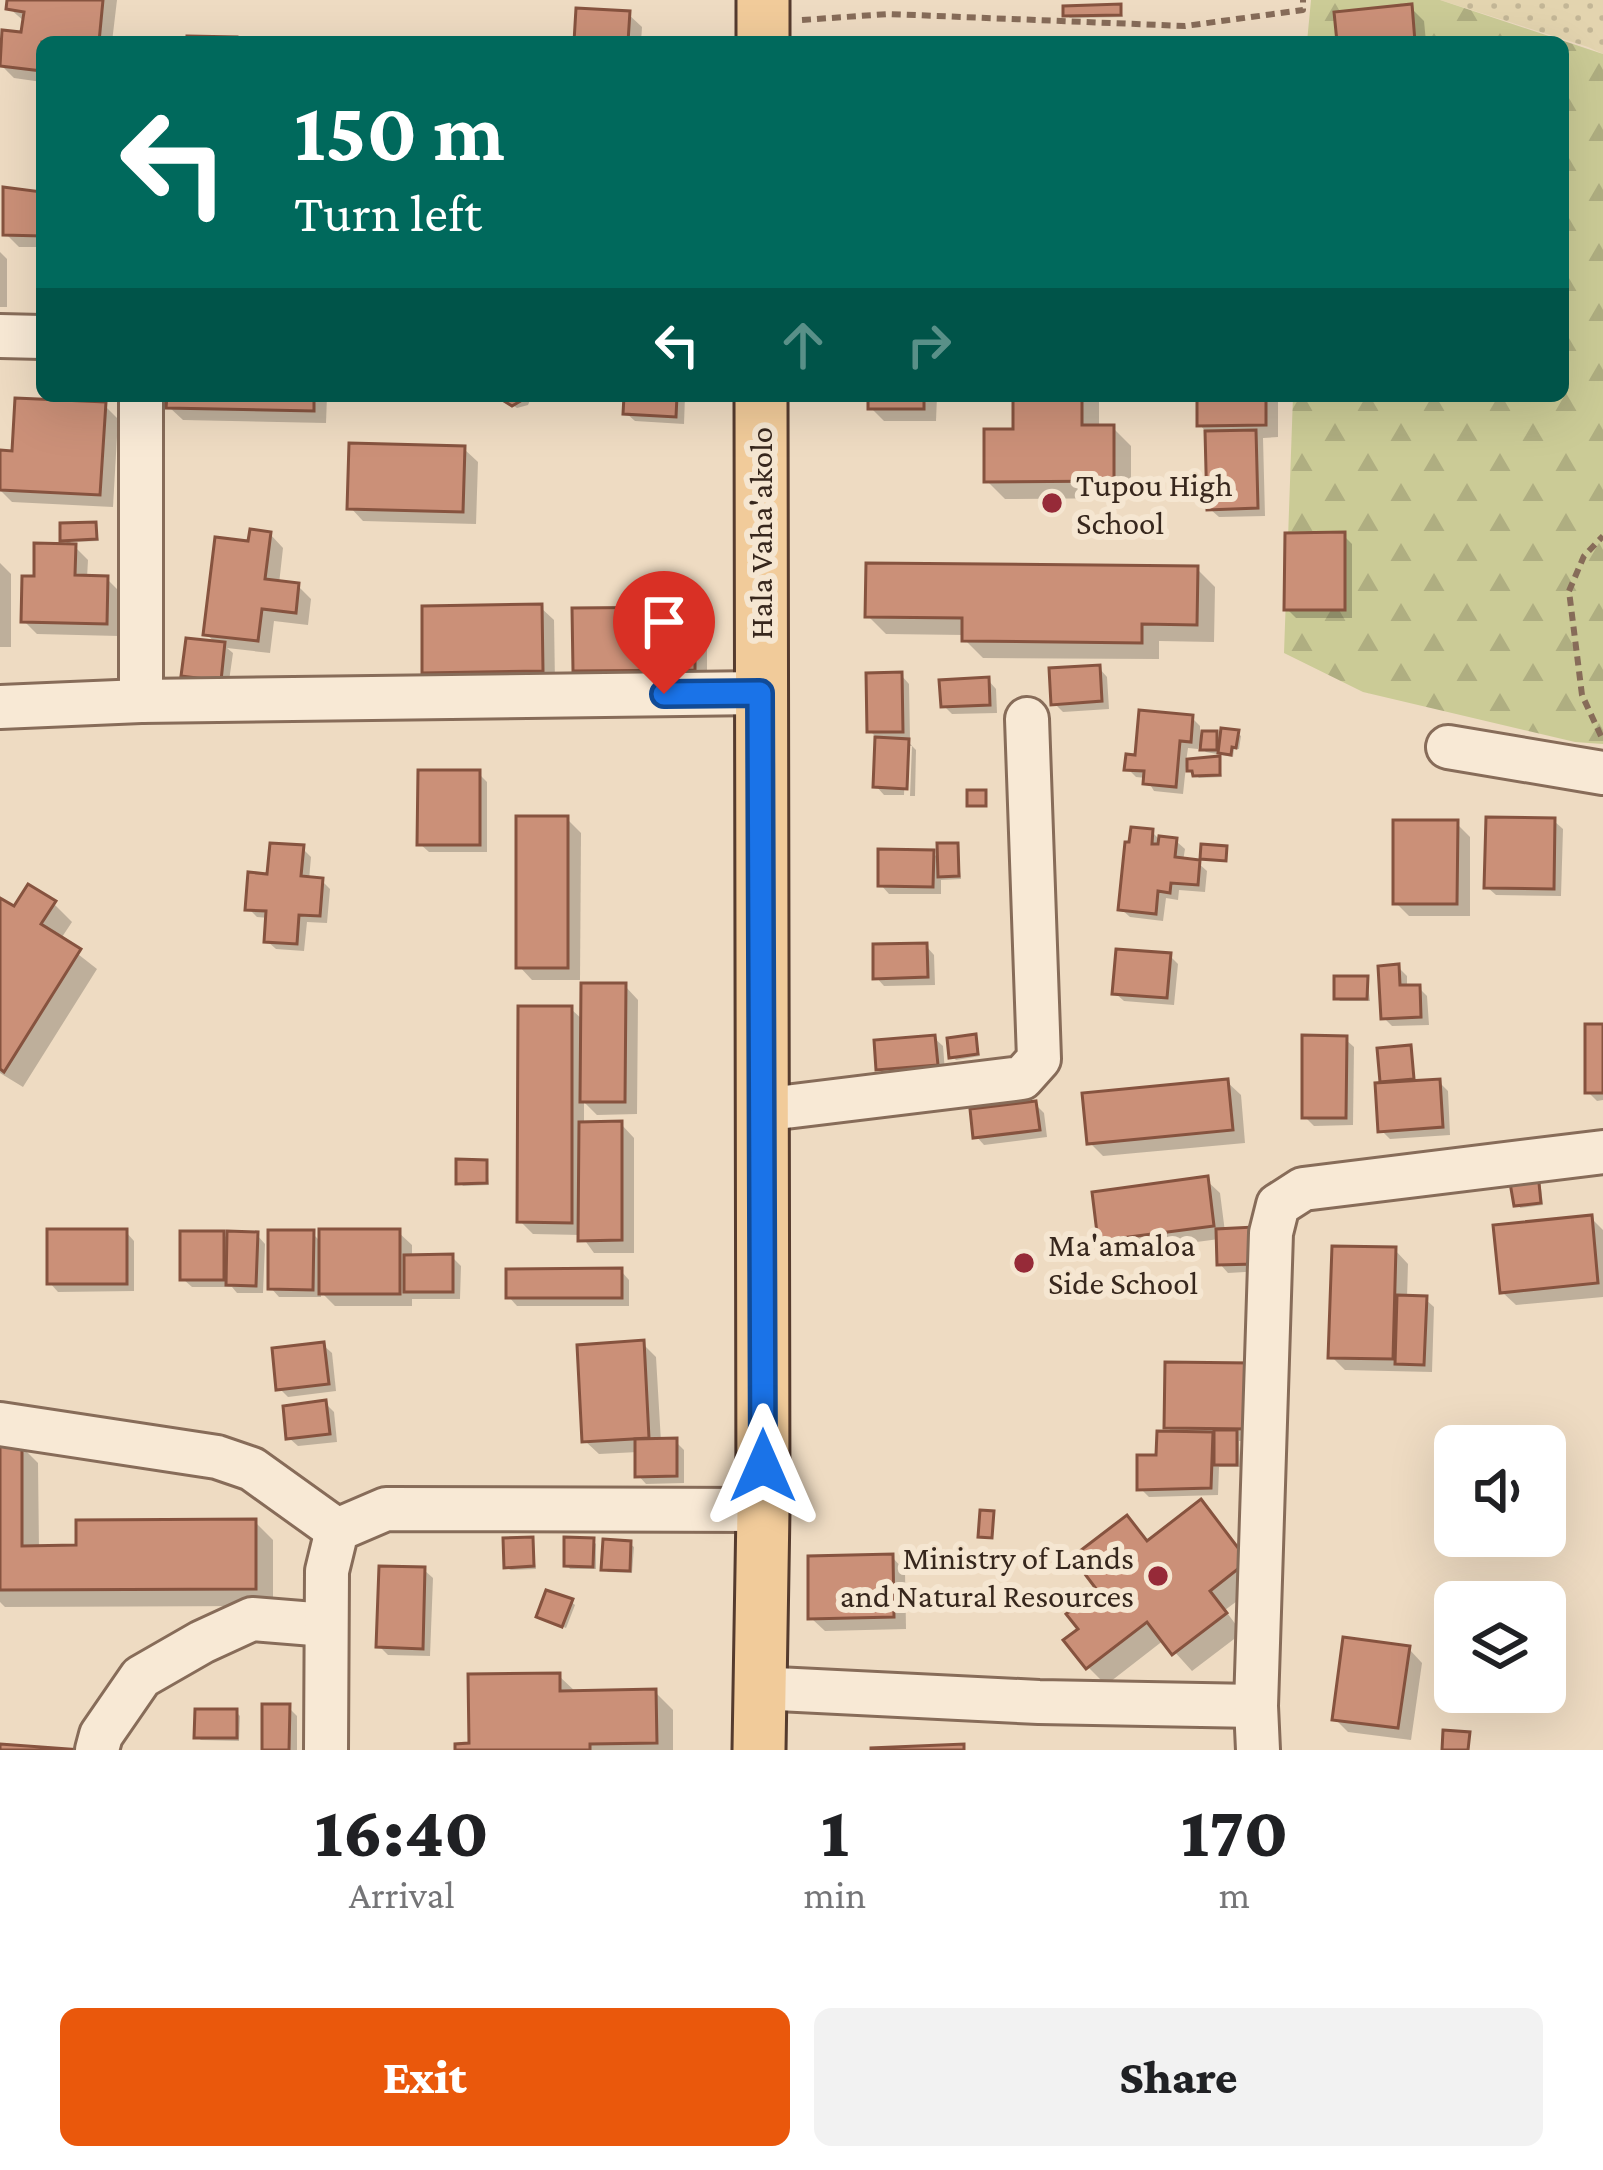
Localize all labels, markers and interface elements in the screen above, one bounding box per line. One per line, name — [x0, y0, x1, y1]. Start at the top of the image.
icon: left — [96, 84, 252, 240]
text: 150 m — [294, 85, 505, 178]
text: Turn left — [294, 183, 482, 243]
icon: left — [644, 312, 710, 378]
icon: ahead — [770, 312, 836, 378]
icon: right — [896, 312, 962, 378]
street label: Hala Vaha'akolo — [742, 427, 779, 639]
place label: Tupou High School — [1076, 466, 1233, 541]
marker: Tupou High School — [1039, 490, 1065, 516]
pin — [613, 571, 715, 694]
icon: arrive — [631, 589, 697, 655]
place label: Ma'amaloa Side School — [1048, 1226, 1198, 1301]
marker: Ma'amaloa Side School — [1011, 1250, 1037, 1276]
position arrow — [700, 1403, 826, 1529]
map controls — [1434, 1425, 1566, 1713]
button: sound — [1434, 1425, 1566, 1557]
place label: Ministry of Lands and Natural Resources — [840, 1539, 1134, 1614]
marker: Ministry of Lands and Natural Resources — [1145, 1563, 1171, 1589]
button: layers — [1434, 1581, 1566, 1713]
text: 16:40 — [315, 1791, 489, 1871]
text: 1 — [821, 1791, 849, 1871]
text: 170 — [1181, 1791, 1288, 1871]
text: Arrival — [349, 1873, 455, 1916]
text: min — [804, 1873, 866, 1916]
text: m — [1219, 1873, 1250, 1916]
button: Exit — [60, 2008, 790, 2146]
button: Share — [814, 2008, 1543, 2146]

